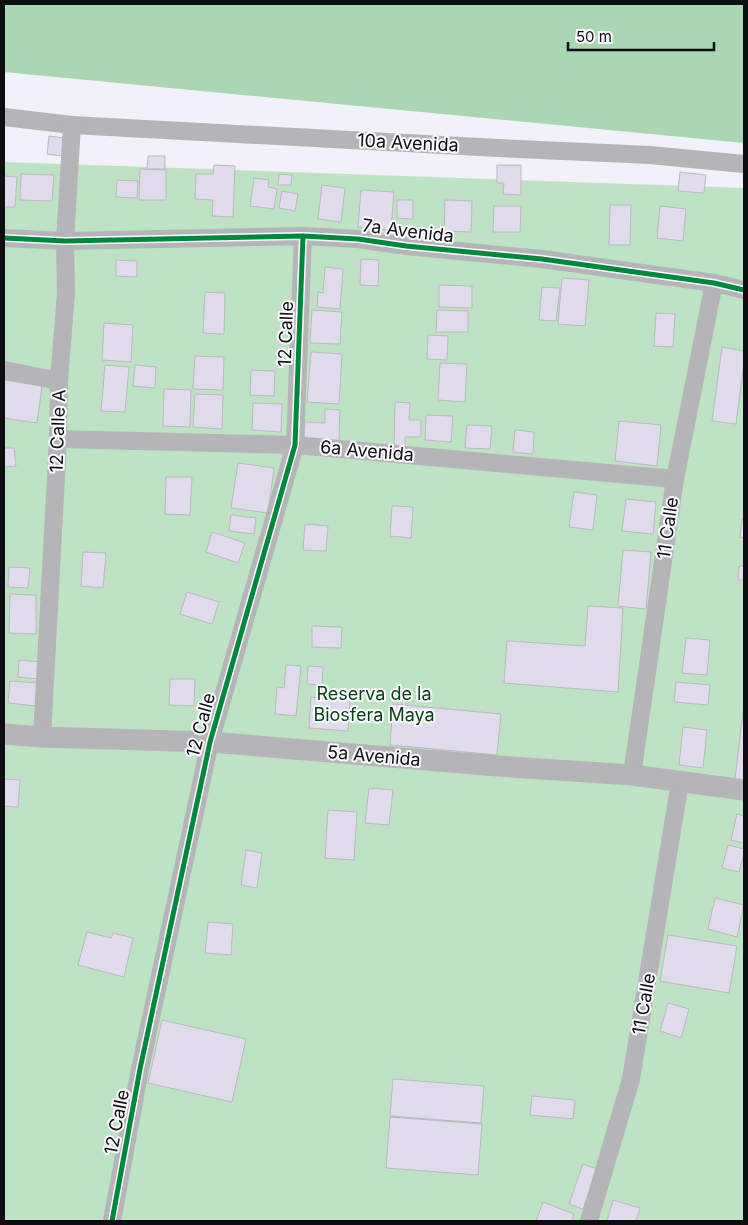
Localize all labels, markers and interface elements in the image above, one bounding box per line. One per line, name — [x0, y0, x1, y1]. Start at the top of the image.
scale bar — [568, 20, 714, 52]
text: 50 m — [576, 27, 612, 46]
street label: 10a Avenida — [357, 129, 459, 156]
street label: 7a Avenida — [361, 214, 455, 247]
street label: 12 Calle — [274, 301, 297, 367]
street label: 12 Calle A — [46, 389, 69, 473]
street label: 6a Avenida — [319, 436, 415, 465]
street label: 11 Calle — [653, 496, 682, 560]
park label: Reserva de la Biosfera Maya — [313, 683, 435, 725]
street label: 12 Calle — [182, 690, 219, 759]
street label: 5a Avenida — [326, 741, 422, 770]
street label: 11 Calle — [628, 971, 659, 1036]
street label: 12 Calle — [100, 1088, 133, 1156]

